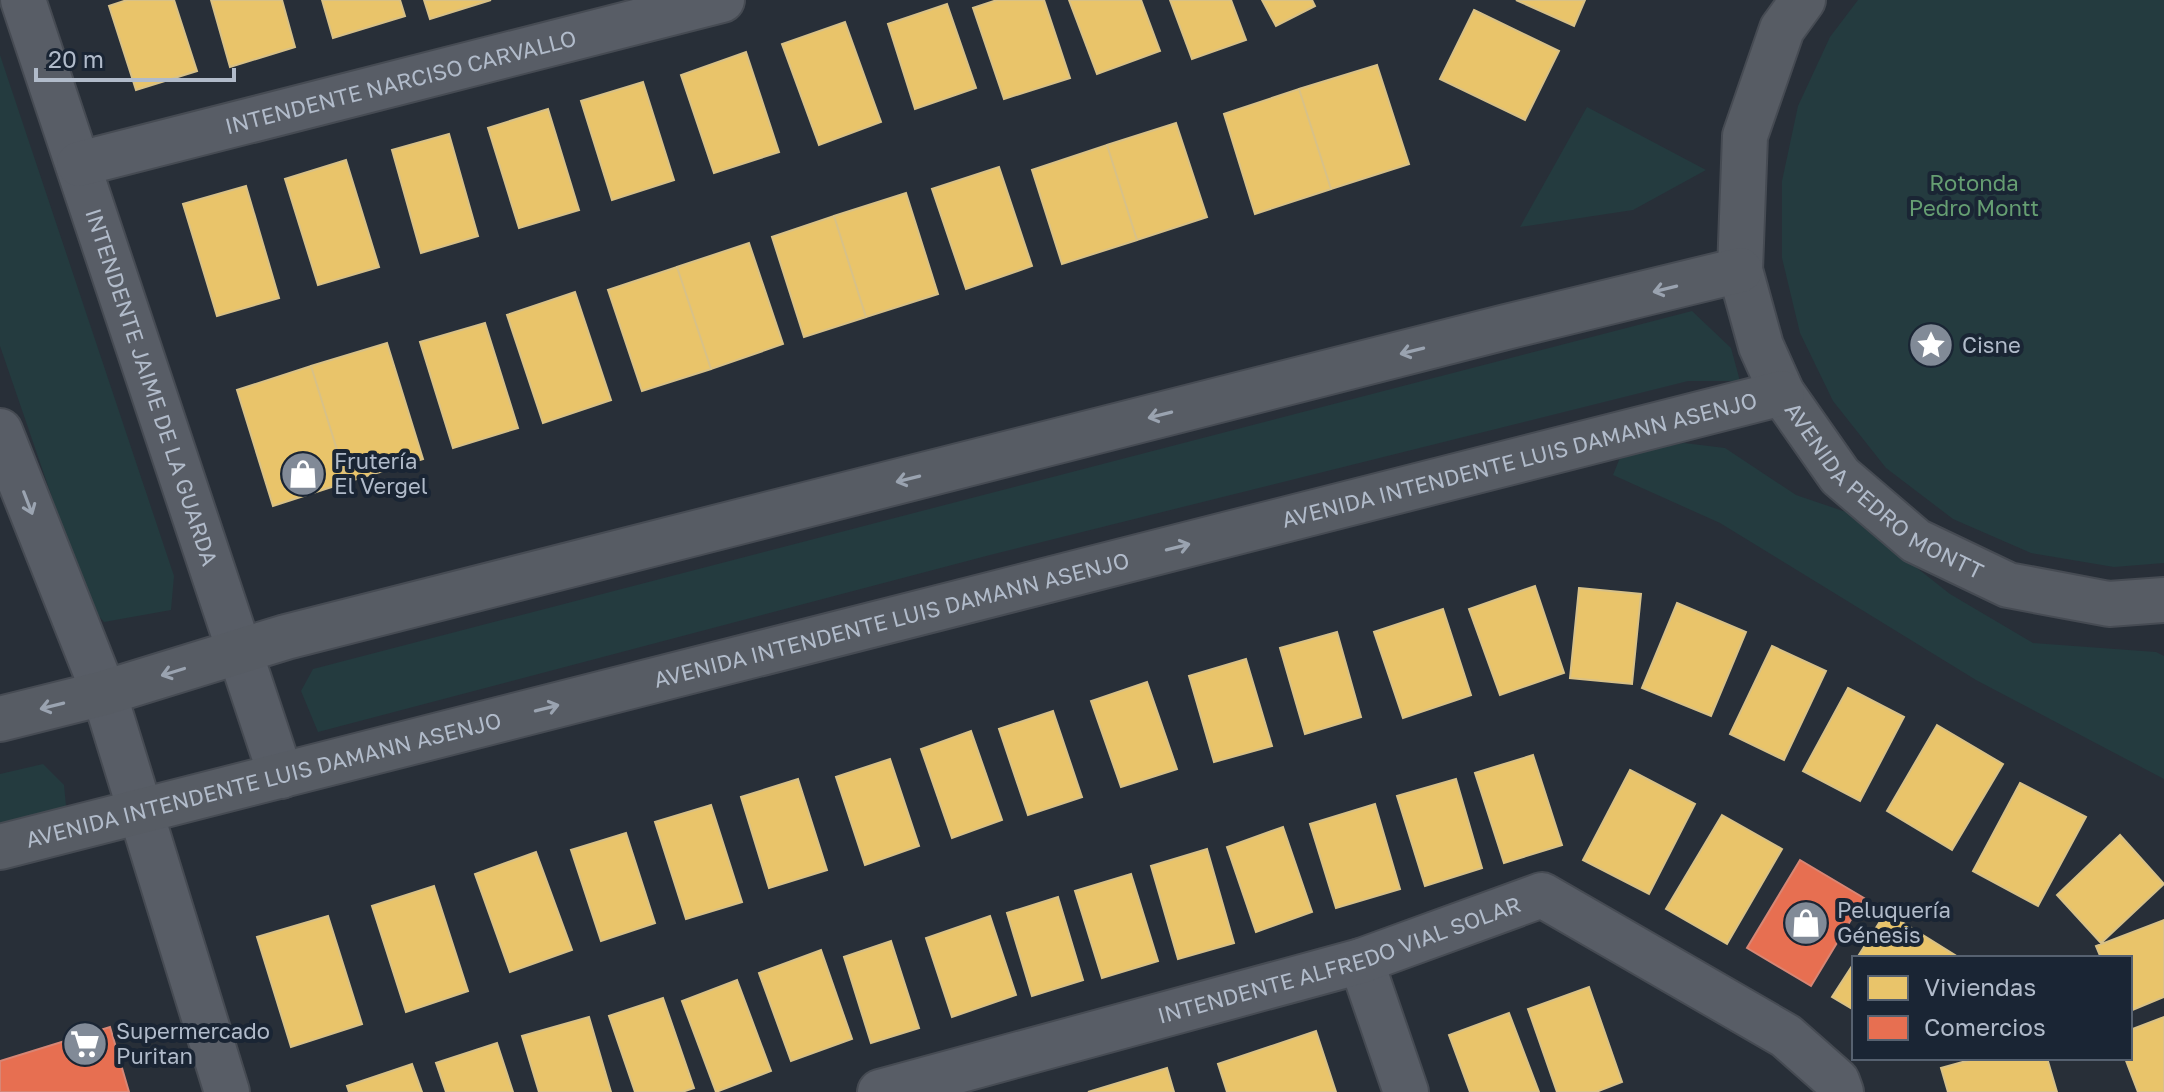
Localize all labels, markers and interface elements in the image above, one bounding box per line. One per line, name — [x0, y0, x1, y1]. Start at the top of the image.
street label: INTENDENTE NARCISO CARVALLO — [222, 24, 579, 139]
scale bar — [36, 32, 234, 82]
text: 20 m — [48, 44, 104, 73]
park label: Rotonda Pedro Montt — [1909, 169, 2039, 221]
street label: INTENDENTE JAIME DE LA GUARDA — [80, 205, 224, 569]
one-way arrow — [1652, 282, 1678, 297]
place icon: Cisne — [1907, 321, 1955, 369]
place label: Cisne — [1962, 331, 2021, 358]
one-way arrow — [1400, 344, 1426, 359]
street label: AVENIDA INTENDENTE LUIS DAMANN ASENJO — [1279, 386, 1760, 533]
street label: AVENIDA PEDRO MONTT — [1780, 397, 1988, 584]
one-way arrow — [1148, 408, 1174, 423]
place label: Frutería El Vergel — [334, 447, 428, 499]
shop icon: Frutería El Vergel — [279, 450, 327, 498]
one-way arrow — [896, 473, 922, 488]
one-way arrow — [22, 491, 36, 515]
one-way arrow — [1165, 538, 1191, 553]
street label: AVENIDA INTENDENTE LUIS DAMANN ASENJO — [651, 546, 1132, 693]
one-way arrow — [160, 665, 186, 680]
one-way arrow — [39, 699, 65, 714]
one-way arrow — [533, 699, 559, 714]
street label: AVENIDA INTENDENTE LUIS DAMANN ASENJO — [23, 706, 504, 853]
street label: INTENDENTE ALFREDO VIAL SOLAR — [1155, 890, 1524, 1029]
place label: Peluquería Génesis — [1837, 896, 1951, 948]
shop icon: Peluquería Génesis — [1782, 899, 1830, 947]
legend — [1852, 956, 2132, 1060]
text: Viviendas — [1924, 972, 2036, 1001]
text: Comercios — [1924, 1012, 2046, 1041]
place label: Supermercado Puritan — [116, 1017, 270, 1069]
supermarket icon: Supermercado Puritan — [61, 1020, 109, 1068]

